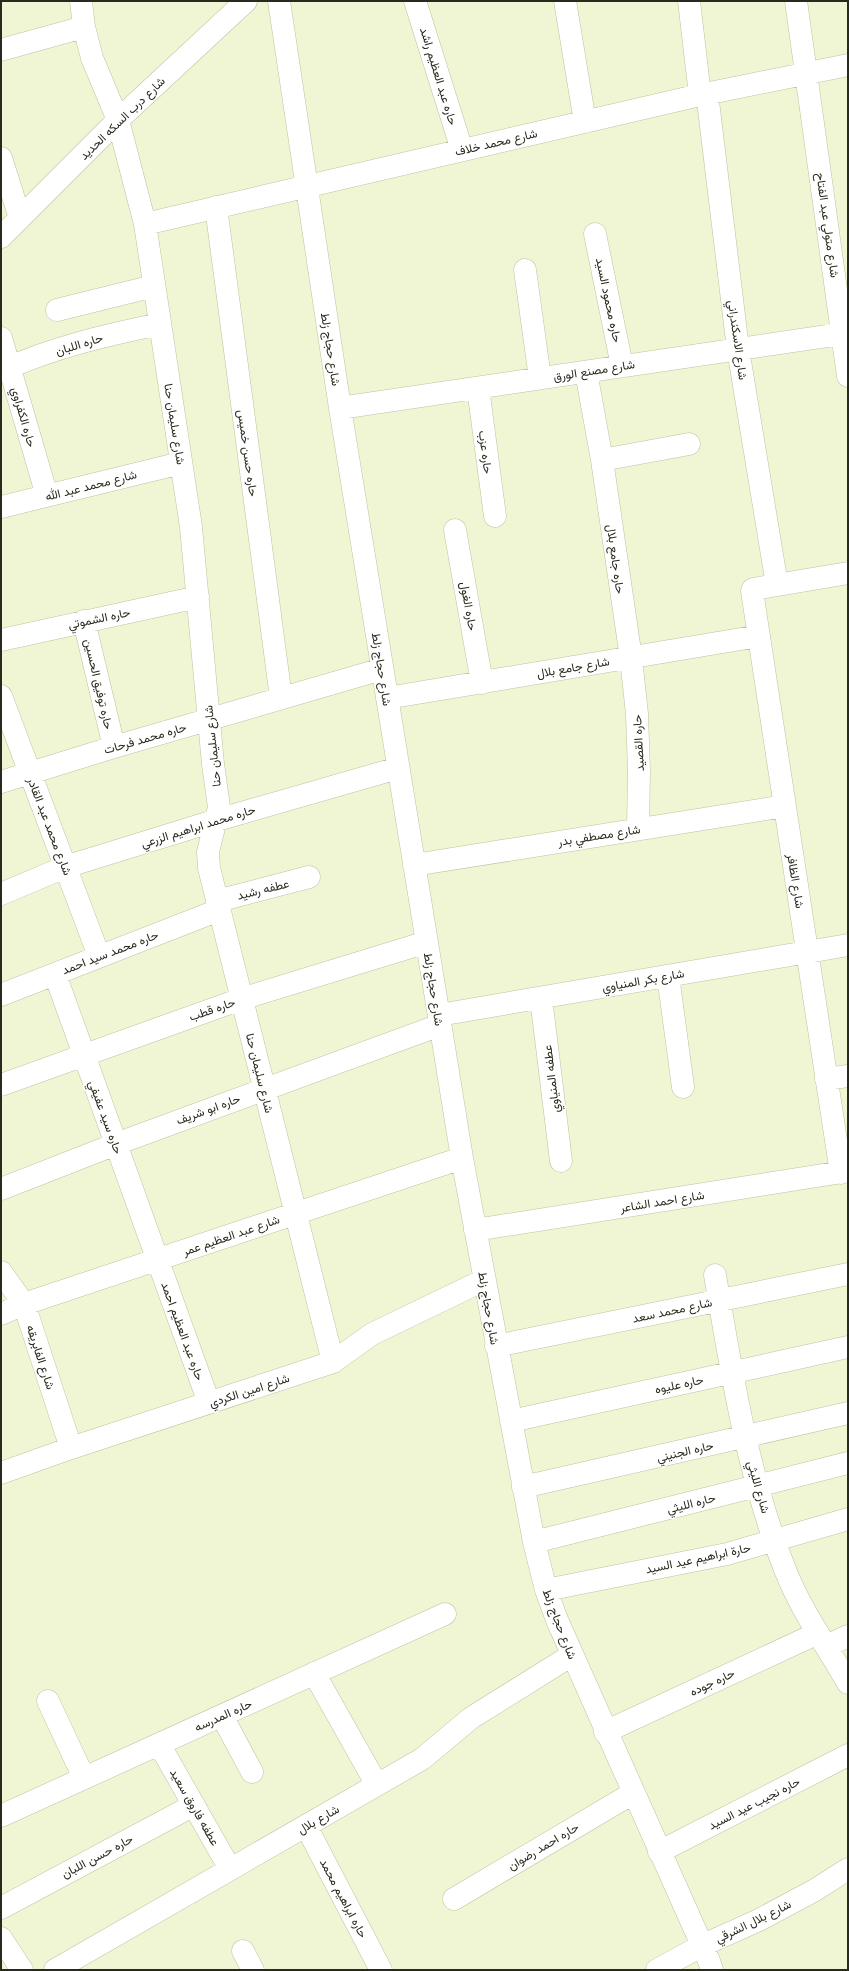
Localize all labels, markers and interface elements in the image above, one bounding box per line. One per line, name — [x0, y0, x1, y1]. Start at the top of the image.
street label: حاره عبد العظيم راشد — [416, 25, 461, 127]
street label: شارع درب السكه الحديد — [76, 73, 169, 164]
street label: شارع محمد خلاف — [453, 125, 539, 161]
street label: شارع متولي عبد الفتاح — [810, 171, 843, 279]
street label: حاره محمود السيد — [592, 256, 625, 344]
street label: شارع الاسكندراني — [722, 299, 751, 381]
street label: شارع حجاج زلط — [316, 311, 344, 387]
street label: حاره اللبان — [54, 330, 105, 359]
street label: شارع مصنع الورق — [552, 356, 636, 386]
street label: شارع سليمان حنا — [159, 382, 189, 466]
street label: حاره الكفراوي — [5, 385, 40, 450]
street label: حاره حسن خميس — [233, 409, 262, 497]
street label: حاره عزب — [475, 429, 496, 475]
street label: شارع محمد عبد الله — [44, 466, 139, 506]
street label: حاره جامع بلال — [602, 523, 628, 595]
street label: حاره الغول — [456, 580, 481, 632]
street label: حاره الشموتي — [66, 604, 132, 635]
street label: شارع حجاج زلط — [367, 631, 395, 707]
street label: حاره توفيق الحسين — [80, 637, 117, 731]
street label: شارع جامع بلال — [535, 653, 611, 683]
street label: شارع سليمان حنا — [200, 704, 226, 787]
street label: حاره القصيد — [629, 714, 648, 772]
street label: حاره محمد فرحات — [102, 719, 188, 758]
street label: شارع محمد عبد القادر — [22, 774, 76, 878]
street label: حاره محمد ابراهيم الزرعي — [139, 801, 258, 853]
street label: شارع مصطفي بدر — [556, 821, 642, 852]
street label: شارع الظافر — [782, 852, 808, 910]
street label: عطفه رشيد — [235, 875, 291, 904]
street label: حاره محمد سيد احمد — [60, 927, 161, 978]
street label: شارع حجاج زلط — [419, 951, 447, 1027]
street label: شارع بكر المنياوي — [601, 965, 686, 998]
street label: حاره قطب — [187, 994, 237, 1025]
street label: شارع سليمان حنا — [241, 1032, 277, 1115]
street label: عطفه المنياوي — [539, 1044, 566, 1114]
street label: حاره سيد عفيفي — [83, 1078, 126, 1157]
street label: حاره ابو شريف — [174, 1090, 242, 1128]
street label: شارع احمد الشاعر — [618, 1187, 706, 1217]
street label: شارع عبد العظيم عمر — [180, 1211, 282, 1261]
street label: شارع حجاج زلط — [473, 1270, 503, 1346]
street label: حاره عبد العظيم احمد — [157, 1280, 208, 1383]
street label: شارع محمد سعد — [631, 1294, 714, 1328]
street label: شارع الفابريقه — [22, 1323, 58, 1392]
street label: شارع امين الكردي — [207, 1370, 292, 1413]
street label: حاره عليوه — [653, 1372, 705, 1397]
street label: حاره الجنيني — [655, 1437, 716, 1468]
street label: شارع الليثي — [741, 1459, 774, 1516]
street label: حاره الليثي — [665, 1490, 718, 1519]
street label: حارة ابراهيم عيد السيد — [644, 1540, 752, 1577]
street label: شارع حجاج زلط — [538, 1587, 580, 1662]
street label: حاره جوده — [687, 1665, 737, 1700]
street label: حاره المدرسه — [192, 1696, 255, 1735]
street label: عطفه فاروق سعيد — [166, 1766, 223, 1849]
street label: حاره نجيب عيد السيد — [706, 1773, 803, 1833]
street label: شارع بلال — [294, 1801, 343, 1839]
street label: حاره احمد رضوان — [505, 1819, 582, 1874]
street label: حاره حسن اللبان — [59, 1831, 136, 1882]
street label: حاره ابراهيم محمد — [316, 1856, 371, 1941]
street label: شارع بلال الشرقي — [713, 1896, 795, 1949]

